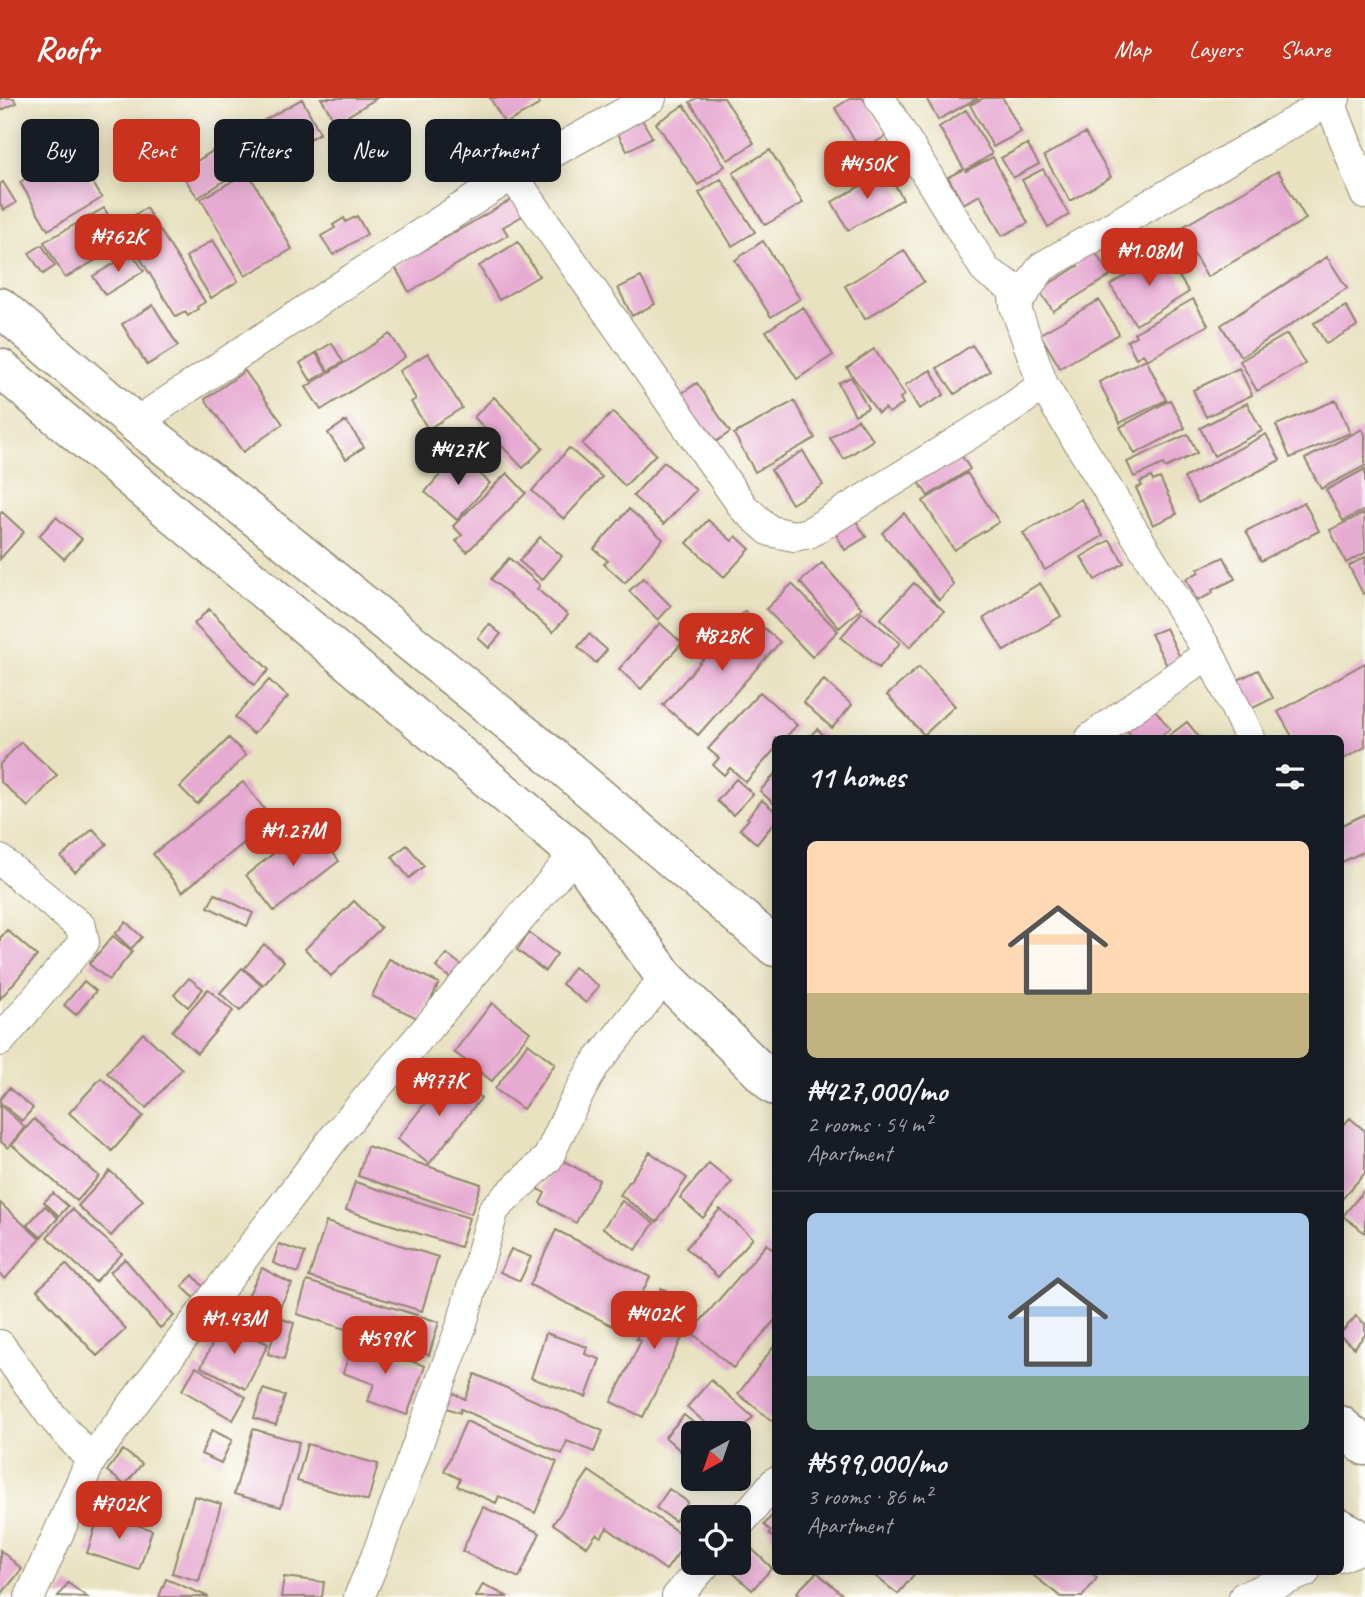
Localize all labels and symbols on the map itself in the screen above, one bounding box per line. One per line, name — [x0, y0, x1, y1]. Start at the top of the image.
pin: ₦450K — [818, 141, 916, 201]
pin: ₦762K — [69, 214, 167, 274]
pin: ₦1.08M — [1092, 228, 1206, 288]
pin: ₦427K — [409, 428, 507, 487]
pin: ₦828K — [673, 614, 771, 673]
pin: ₦1.27M — [236, 808, 350, 868]
pin: ₦977K — [390, 1058, 488, 1118]
pin: ₦402K — [605, 1292, 703, 1351]
pin: ₦1.43M — [177, 1296, 291, 1356]
pin: ₦599K — [336, 1316, 434, 1376]
north arrow — [681, 1421, 751, 1491]
pin: ₦702K — [70, 1482, 168, 1541]

